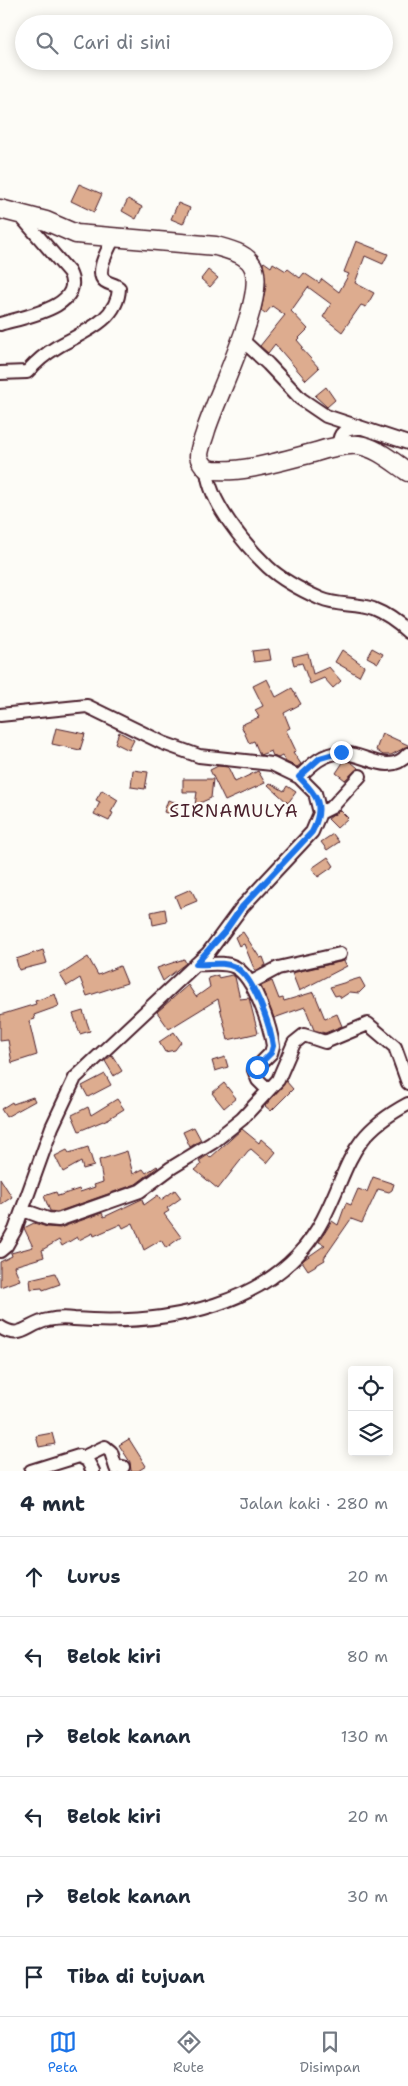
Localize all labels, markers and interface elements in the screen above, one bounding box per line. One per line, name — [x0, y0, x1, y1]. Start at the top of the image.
search box — [15, 15, 393, 70]
icon: search — [33, 29, 61, 57]
text: Cari di sini — [73, 30, 171, 55]
route end — [330, 741, 353, 764]
district label: SIRNAMULYA — [169, 799, 299, 823]
route start — [246, 1056, 269, 1079]
map controls — [348, 1366, 393, 1456]
button: locate — [348, 1366, 393, 1411]
button: layers — [348, 1411, 393, 1456]
text: 4 mnt — [20, 1490, 85, 1518]
text: Jalan kaki · 280 m — [239, 1493, 388, 1514]
icon: ahead — [20, 1563, 48, 1591]
text: Lurus — [67, 1564, 121, 1589]
text: 20 m — [347, 1566, 388, 1587]
icon: left — [20, 1643, 48, 1671]
text: Belok kiri — [67, 1644, 161, 1669]
text: 80 m — [347, 1646, 388, 1667]
icon: right — [20, 1723, 48, 1751]
text: Belok kanan — [67, 1724, 191, 1749]
text: 130 m — [341, 1726, 388, 1747]
icon: left — [20, 1803, 48, 1831]
text: Belok kiri — [67, 1804, 161, 1829]
text: 20 m — [347, 1806, 388, 1827]
icon: right — [20, 1883, 48, 1911]
text: Belok kanan — [67, 1884, 191, 1909]
text: 30 m — [347, 1886, 388, 1907]
icon: arrive — [20, 1963, 48, 1991]
text: Tiba di tujuan — [67, 1964, 205, 1989]
tab: Peta — [48, 2028, 78, 2076]
tab: Rute — [173, 2028, 204, 2076]
tab: Disimpan — [300, 2028, 360, 2076]

